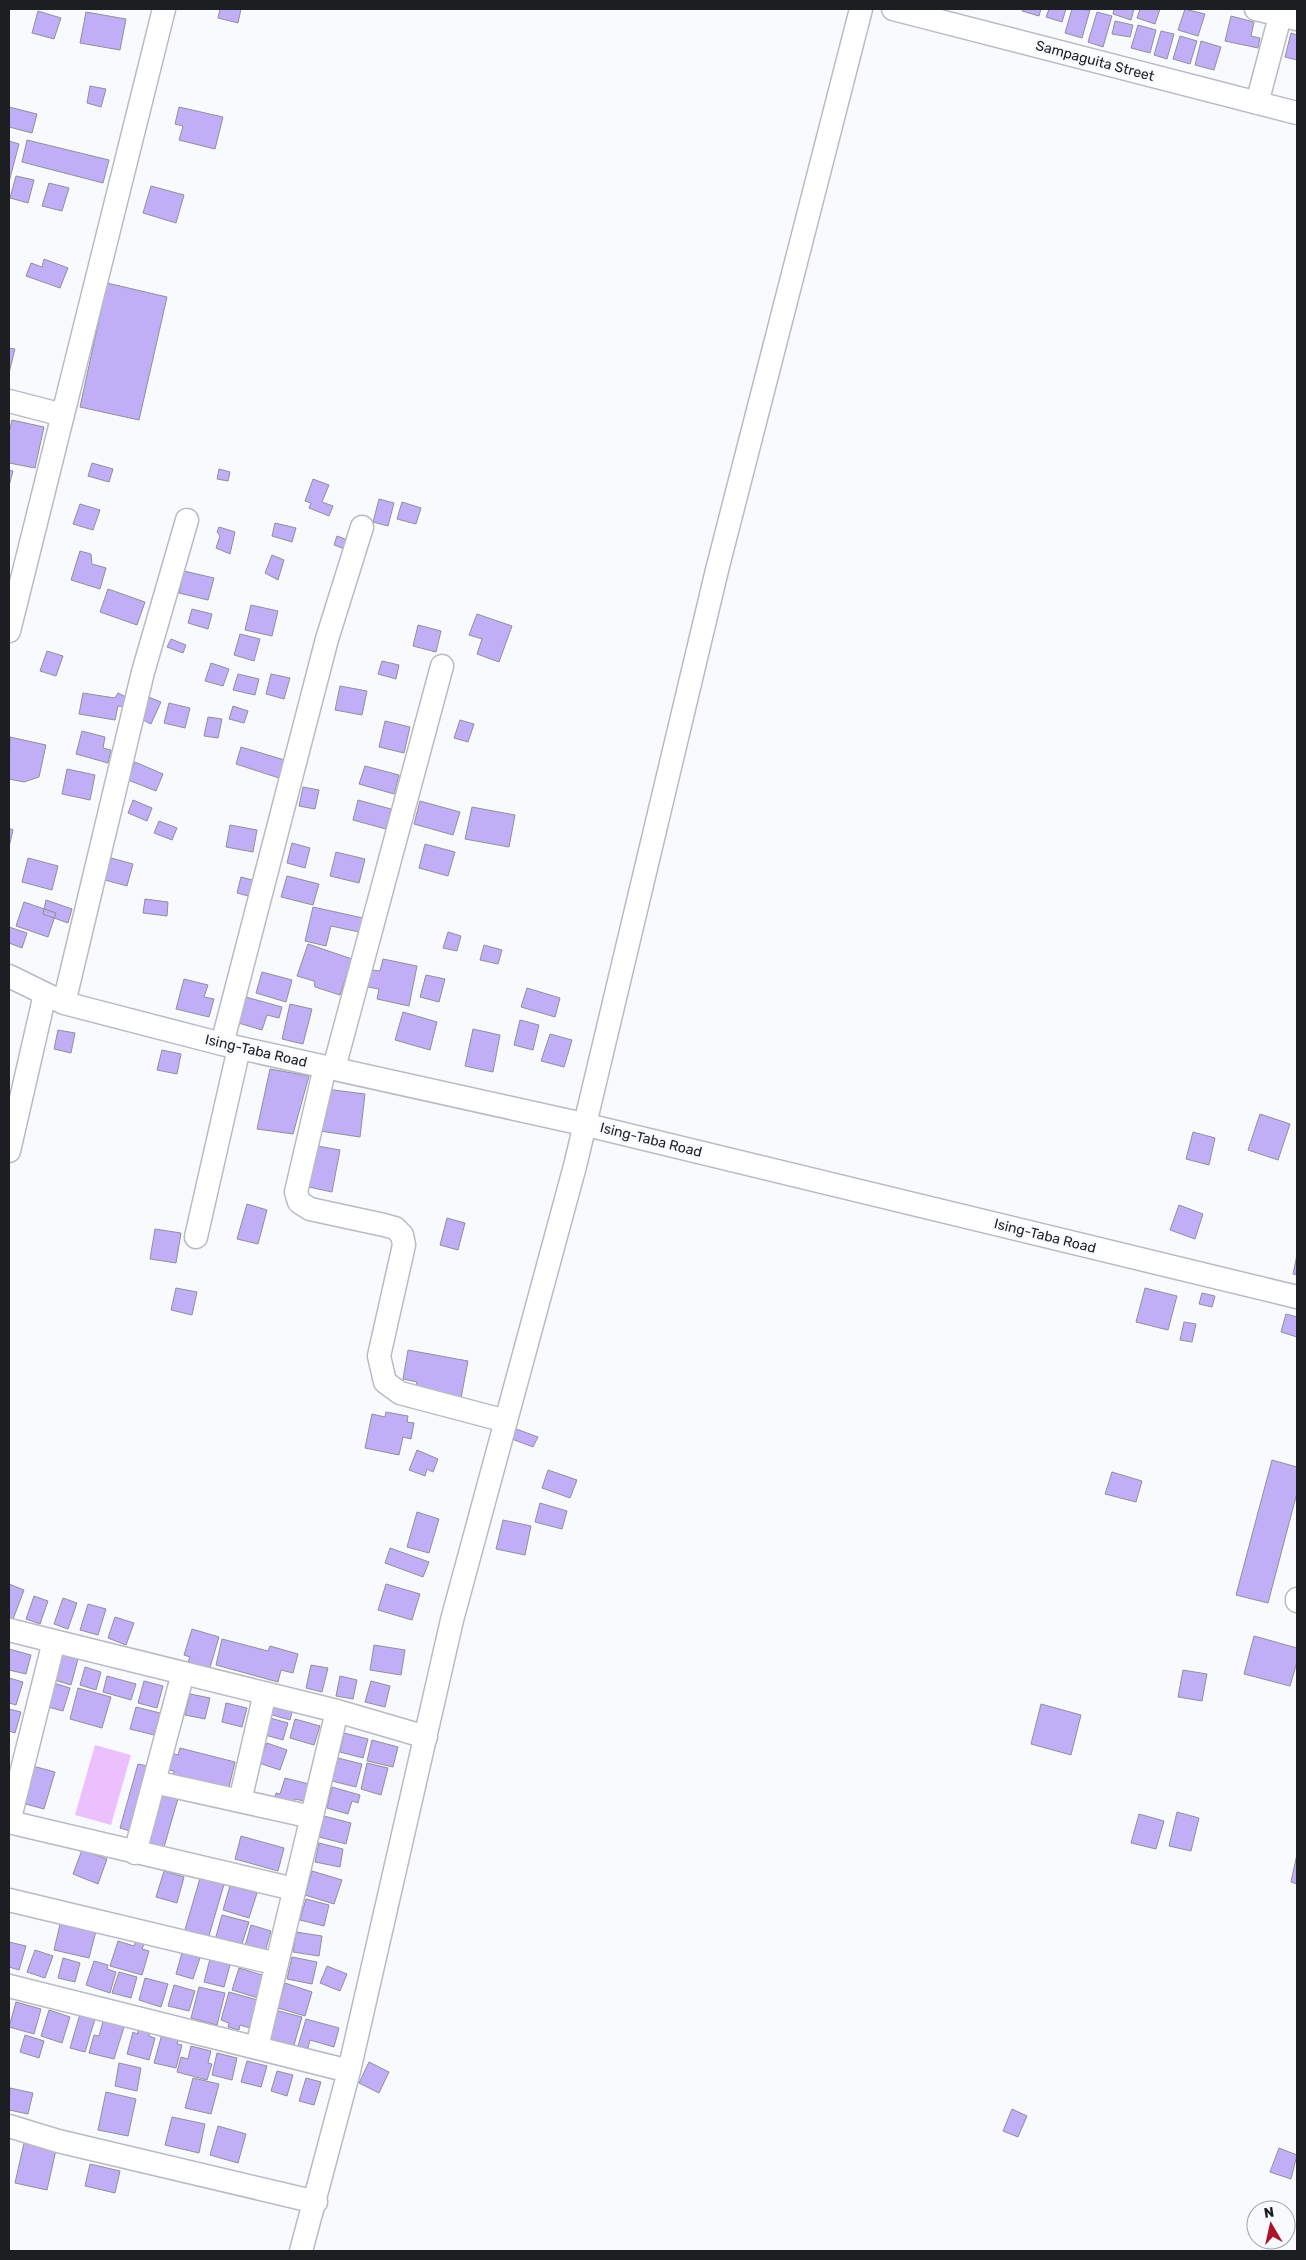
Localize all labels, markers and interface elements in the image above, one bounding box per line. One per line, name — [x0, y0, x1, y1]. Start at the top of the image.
street label: Sampaguita Street — [1034, 37, 1157, 85]
street label: Ising-Taba Road — [203, 1031, 309, 1071]
street label: Ising-Taba Road — [598, 1119, 704, 1161]
street label: Ising-Taba Road — [992, 1215, 1098, 1257]
north arrow — [1246, 2200, 1296, 2250]
text: N — [1263, 2203, 1275, 2222]

